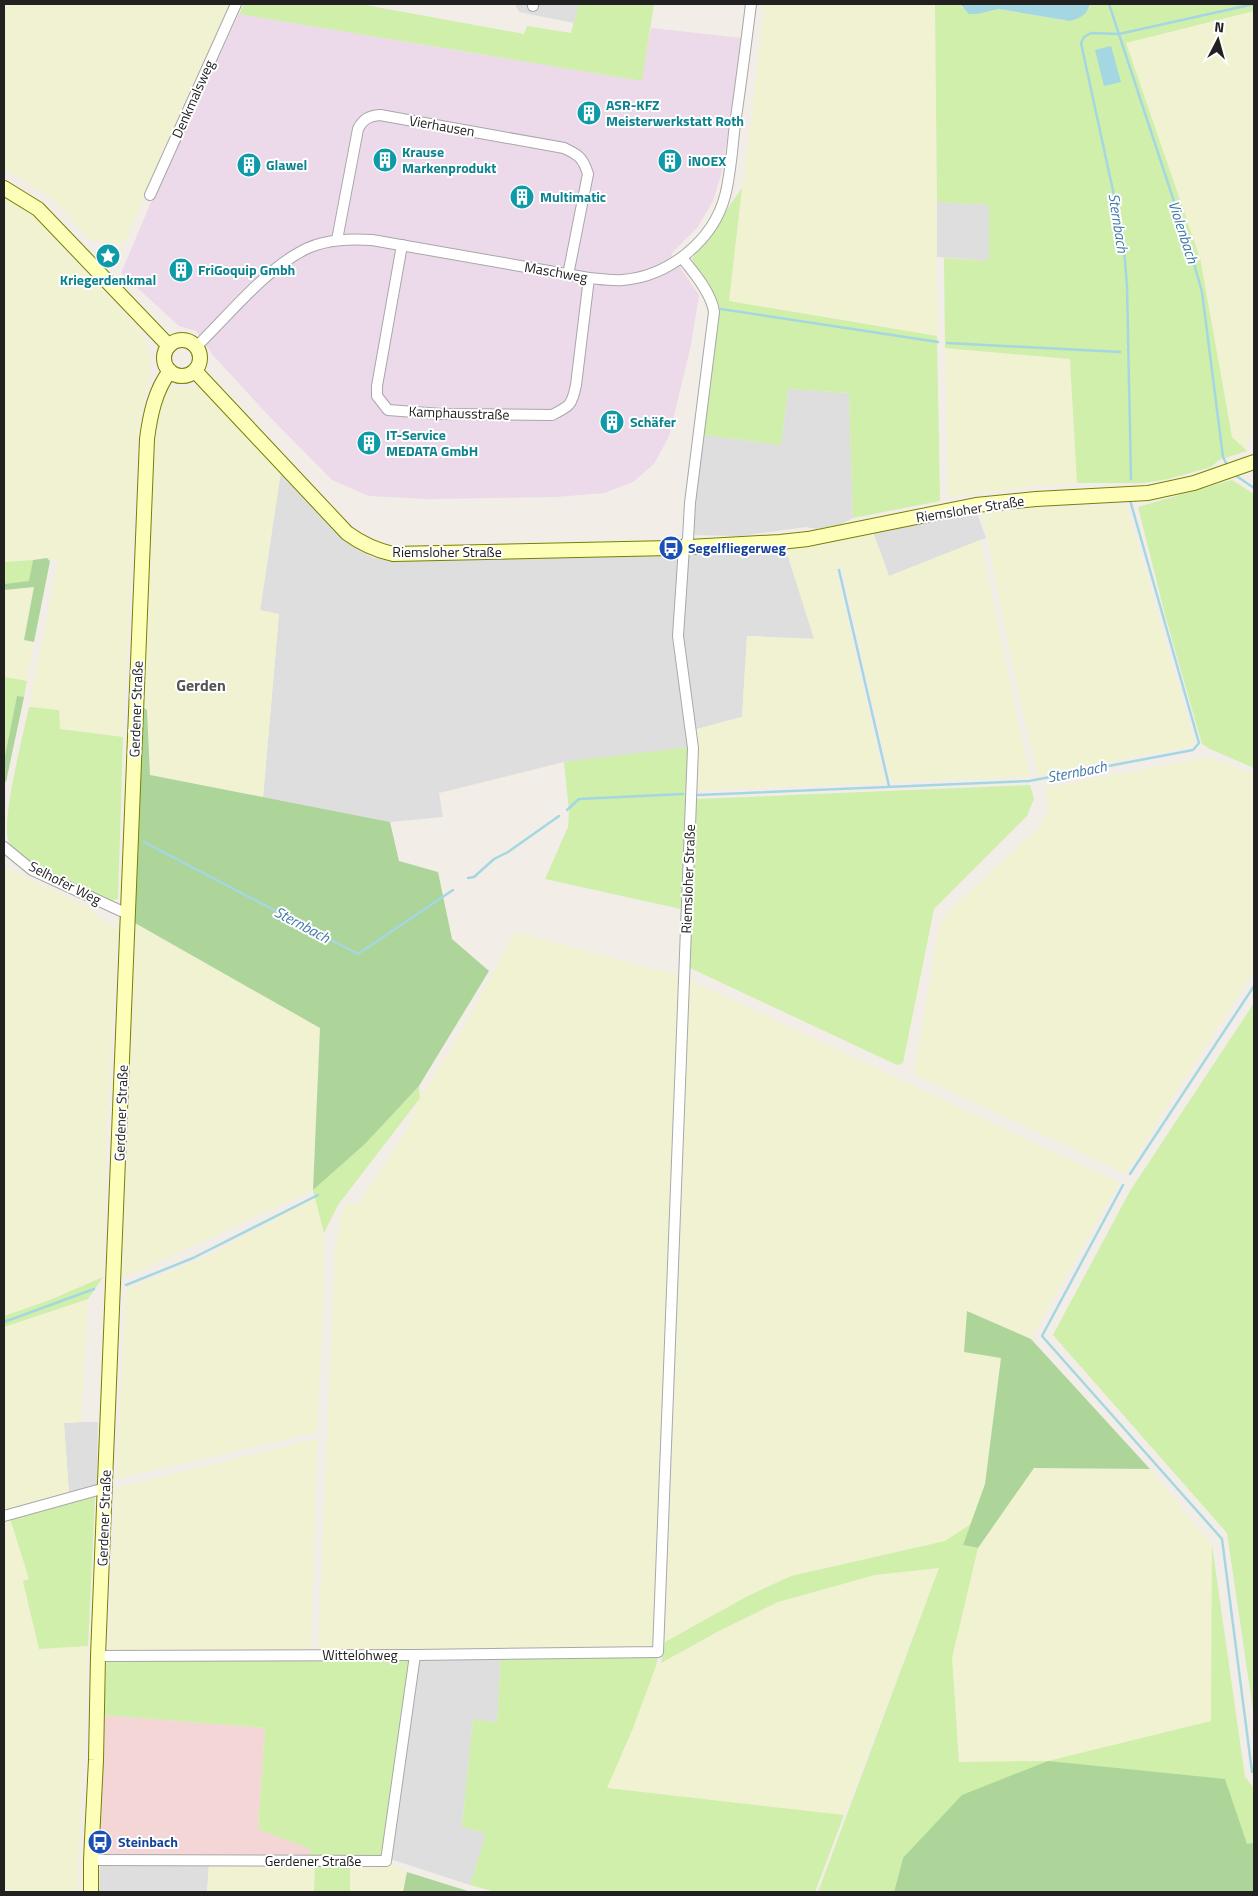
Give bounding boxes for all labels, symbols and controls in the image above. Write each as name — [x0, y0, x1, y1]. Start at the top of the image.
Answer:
north arrow — [1193, 15, 1243, 65]
text: N — [1213, 16, 1225, 38]
street label: Denkmalsweg — [166, 56, 219, 141]
place label: ASR-KFZ Meisterwerkstatt Roth — [606, 94, 744, 131]
building icon: ASR-KFZ Meisterwerkstatt Roth — [576, 100, 602, 126]
street label: Vierhausen — [408, 109, 477, 142]
place label: Krause Markenprodukt — [402, 141, 496, 178]
building icon: Krause Markenprodukt — [372, 147, 398, 173]
building icon: iNOEX — [657, 148, 683, 174]
place label: iNOEX — [688, 150, 726, 171]
building icon: Glawel — [236, 152, 262, 178]
place label: Glawel — [266, 154, 307, 175]
building icon: Multimatic — [509, 184, 535, 210]
place label: Multimatic — [540, 186, 606, 207]
water label: Sternbach — [1102, 192, 1135, 255]
water label: Violenbach — [1163, 197, 1205, 267]
place icon: Kriegerdenkmal — [95, 243, 121, 269]
street label: Maschweg — [523, 256, 589, 287]
building icon: FriGoquip Gmbh — [168, 257, 194, 283]
place label: FriGoquip Gmbh — [198, 259, 295, 280]
place label: Kriegerdenkmal — [60, 269, 156, 290]
street label: Kamphausstraße — [408, 400, 510, 425]
building icon: Schäfer — [599, 409, 625, 435]
place label: Schäfer — [630, 411, 676, 432]
place label: IT-Service MEDATA GmbH — [386, 424, 478, 461]
building icon: IT-Service MEDATA GmbH — [356, 430, 382, 456]
street label: Riemsloher Straße — [914, 490, 1026, 527]
bus stop icon: Segelfliegerweg — [658, 535, 684, 561]
place label: Segelfliegerweg — [688, 537, 786, 558]
street label: Riemsloher Straße — [392, 541, 502, 562]
street label: Gerdener Straße — [123, 660, 148, 758]
district label: Gerden — [176, 673, 226, 697]
water label: Sternbach — [1045, 754, 1109, 789]
street label: Riemsloher Straße — [675, 824, 700, 934]
street label: Selhofer Weg — [25, 855, 105, 910]
water label: Sternbach — [270, 900, 335, 949]
street label: Gerdener Straße — [108, 1064, 133, 1162]
street label: Gerdener Straße — [91, 1469, 116, 1567]
street label: Wittelohweg — [322, 1644, 398, 1665]
bus stop icon: Steinbach — [87, 1829, 113, 1855]
place label: Steinbach — [118, 1831, 178, 1852]
street label: Gerdener Straße — [265, 1850, 361, 1871]

